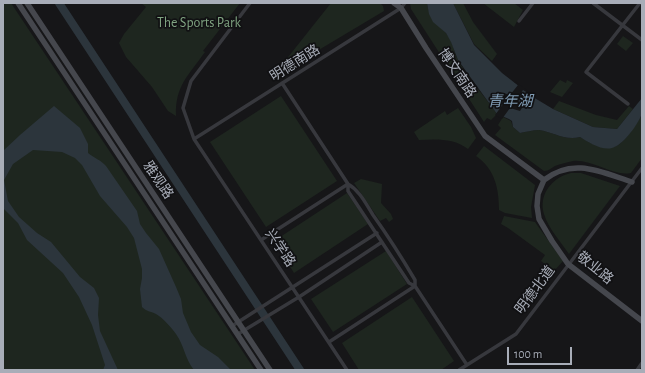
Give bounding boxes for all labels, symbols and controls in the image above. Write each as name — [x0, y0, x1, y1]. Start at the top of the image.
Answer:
park label: The Sports Park — [157, 15, 241, 31]
street label: 明德南路 — [267, 41, 323, 85]
street label: 博文南路 — [434, 45, 480, 101]
water label: 青年湖 — [488, 92, 532, 110]
street label: 雅观路 — [139, 158, 177, 202]
street label: 兴学路 — [261, 226, 299, 270]
street label: 敬业路 — [573, 248, 617, 288]
street label: 明德北道 — [511, 263, 559, 317]
scale bar — [509, 339, 574, 365]
text: 100 m — [514, 348, 542, 360]

